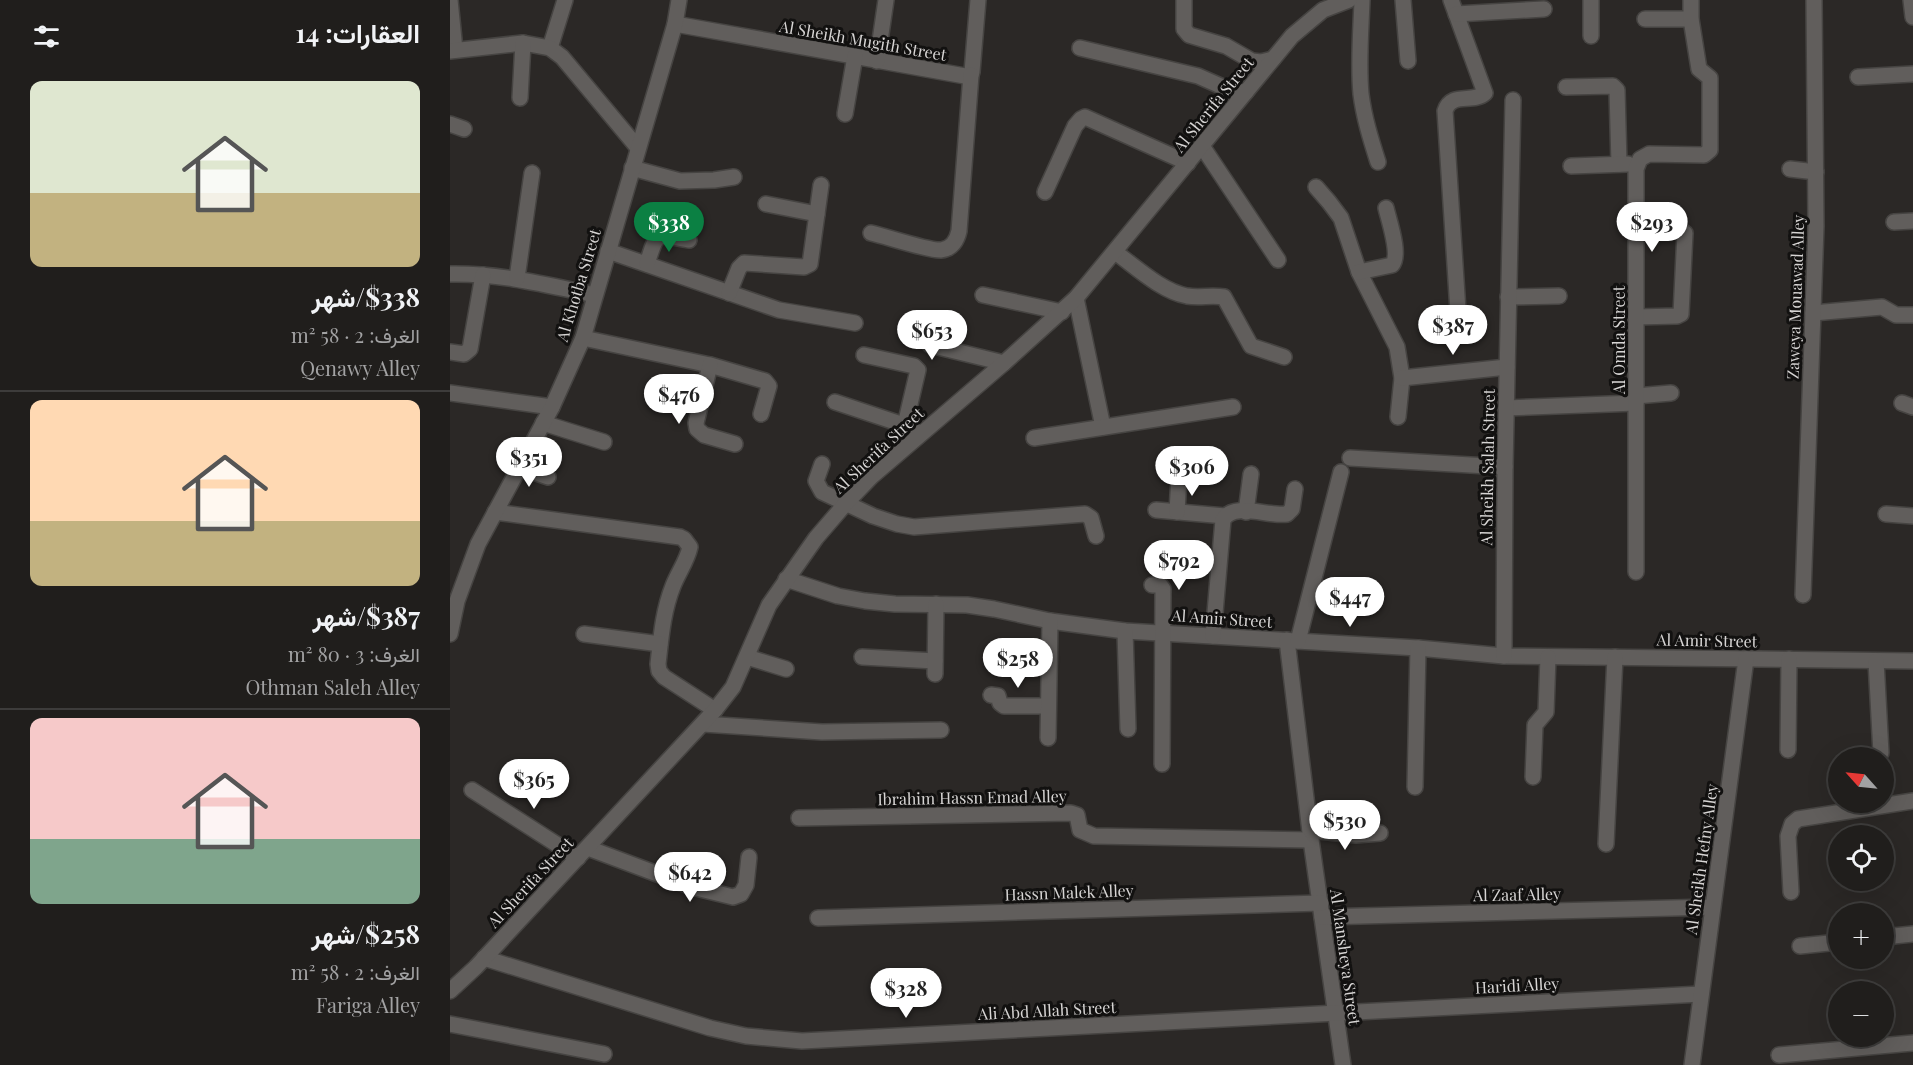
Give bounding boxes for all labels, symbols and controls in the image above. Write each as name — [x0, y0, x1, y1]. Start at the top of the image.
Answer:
text: العقارات: 14 — [296, 15, 420, 50]
street label: Al Sheikh Mugith Street — [777, 15, 949, 65]
icon: filters — [30, 20, 63, 53]
street label: Al Sherifa Street — [1168, 52, 1258, 157]
icon: home — [171, 120, 279, 228]
pin: $338 — [633, 202, 705, 253]
pin: $293 — [1616, 202, 1688, 253]
text: $338 — [648, 208, 690, 235]
text: $293 — [1631, 208, 1673, 235]
street label: Zaweya Mouawad Alley — [1782, 214, 1808, 380]
street label: Al Khotba Street — [551, 226, 605, 345]
text: $338/شهر — [312, 279, 420, 314]
street label: Al Omda Street — [1608, 285, 1629, 395]
pin: $387 — [1417, 305, 1489, 356]
pin: $653 — [896, 310, 968, 361]
text: $387 — [1432, 311, 1474, 338]
text: $653 — [911, 316, 953, 343]
text: الغرف: 2 · 58 m² — [291, 321, 420, 348]
text: Qenawy Alley — [300, 354, 420, 381]
pin: $476 — [643, 374, 715, 425]
text: $476 — [658, 380, 700, 407]
street label: Al Sheikh Salah Street — [1475, 388, 1499, 547]
street label: Al Sherifa Street — [827, 402, 928, 498]
pin: $351 — [493, 437, 565, 488]
icon: home — [171, 439, 279, 547]
text: $351 — [510, 443, 548, 470]
pin: $306 — [1156, 446, 1228, 497]
text: $306 — [1169, 452, 1215, 479]
pin: $792 — [1143, 540, 1215, 591]
text: $792 — [1158, 546, 1200, 573]
pin: $447 — [1314, 577, 1386, 628]
text: $447 — [1329, 583, 1371, 610]
text: $387/شهر — [312, 598, 420, 633]
street label: Al Amir Street — [1170, 604, 1273, 632]
street label: Al Amir Street — [1655, 629, 1758, 651]
pin: $258 — [982, 638, 1054, 689]
text: الغرف: 3 · 80 m² — [288, 640, 420, 667]
text: $258 — [997, 644, 1039, 671]
text: Othman Saleh Alley — [245, 673, 420, 700]
north arrow — [1828, 747, 1894, 813]
map controls — [1828, 747, 1894, 1047]
icon: home — [171, 757, 279, 865]
pin: $365 — [498, 759, 570, 810]
text: $365 — [513, 765, 555, 792]
street label: Al Sheikh Hefny Alley — [1680, 782, 1722, 937]
street label: Ibrahim Hassn Emad Alley — [877, 785, 1067, 809]
pin: $530 — [1309, 800, 1381, 851]
text: $530 — [1323, 806, 1367, 833]
button: locate — [1828, 825, 1894, 891]
street label: Al Sherifa Street — [482, 832, 578, 933]
pin: $642 — [654, 852, 726, 903]
text: $642 — [668, 858, 712, 885]
street label: Hassn Malek Alley — [1004, 879, 1134, 905]
street label: Al Zaaf Alley — [1472, 883, 1561, 905]
street label: Al Mansheya Street — [1326, 887, 1366, 1027]
button: + — [1828, 903, 1894, 969]
text: $258/شهر — [311, 916, 420, 951]
text: الغرف: 2 · 58 m² — [291, 958, 420, 985]
pin: $328 — [870, 968, 942, 1019]
street label: Haridi Alley — [1474, 972, 1560, 998]
text: $328 — [885, 974, 927, 1001]
button: − — [1828, 981, 1894, 1047]
text: Fariga Alley — [316, 991, 420, 1018]
street label: Ali Abd Allah Street — [976, 996, 1117, 1024]

